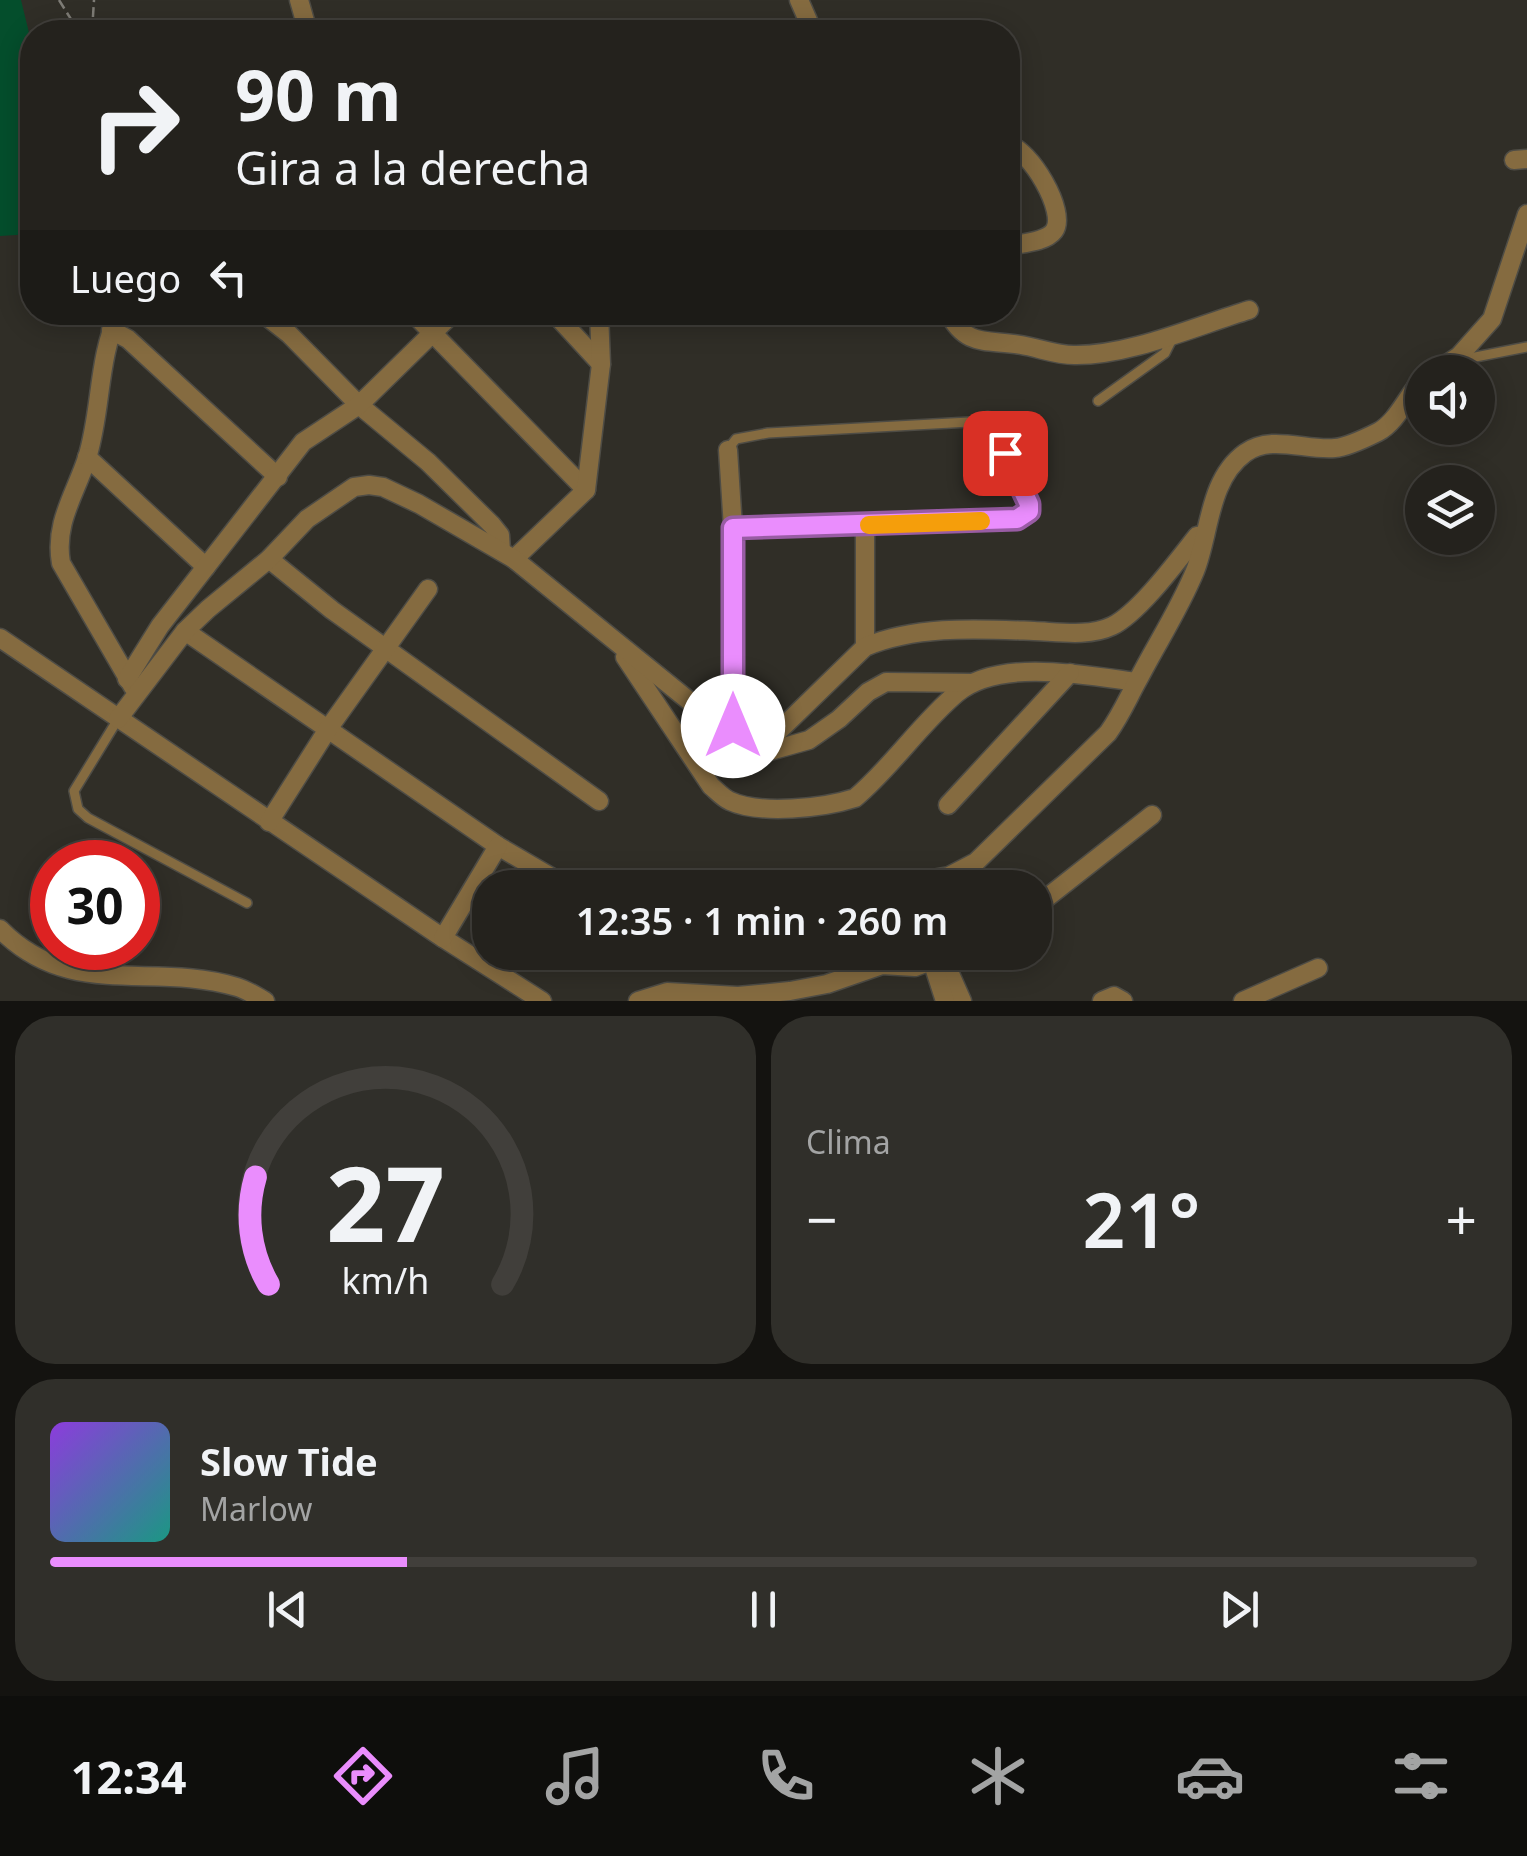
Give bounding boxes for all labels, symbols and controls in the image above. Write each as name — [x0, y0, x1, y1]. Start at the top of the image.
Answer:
text: 90 m — [235, 46, 402, 142]
icon: right — [70, 60, 200, 190]
text: Gira a la derecha — [235, 137, 590, 198]
icon: left — [201, 250, 256, 305]
text: Luego — [70, 252, 181, 304]
map controls — [1405, 355, 1495, 555]
button: sound — [1405, 355, 1495, 445]
pin — [963, 411, 1048, 496]
icon: arrive — [978, 426, 1033, 481]
button: layers — [1405, 465, 1495, 555]
position arrow — [681, 674, 785, 778]
speed limit sign: 30 — [30, 840, 160, 970]
text: 12:35 · 1 min · 260 m — [576, 894, 948, 946]
text: Clima — [806, 1120, 891, 1163]
text: 27 — [326, 1131, 445, 1272]
text: 21° — [1083, 1168, 1200, 1270]
text: − — [806, 1181, 837, 1256]
text: + — [1446, 1181, 1477, 1256]
text: km/h — [342, 1256, 429, 1304]
text: Slow Tide — [200, 1435, 378, 1487]
text: Marlow — [200, 1487, 312, 1530]
icon: previous — [260, 1582, 315, 1637]
icon: pause — [736, 1582, 791, 1637]
icon: next — [1212, 1582, 1267, 1637]
icon: directions — [328, 1741, 398, 1811]
icon: music — [540, 1741, 610, 1811]
icon: phone — [751, 1741, 821, 1811]
icon: climate — [963, 1741, 1033, 1811]
icon: car — [1175, 1741, 1245, 1811]
icon: filters — [1386, 1741, 1456, 1811]
text: 12:34 — [71, 1746, 186, 1807]

